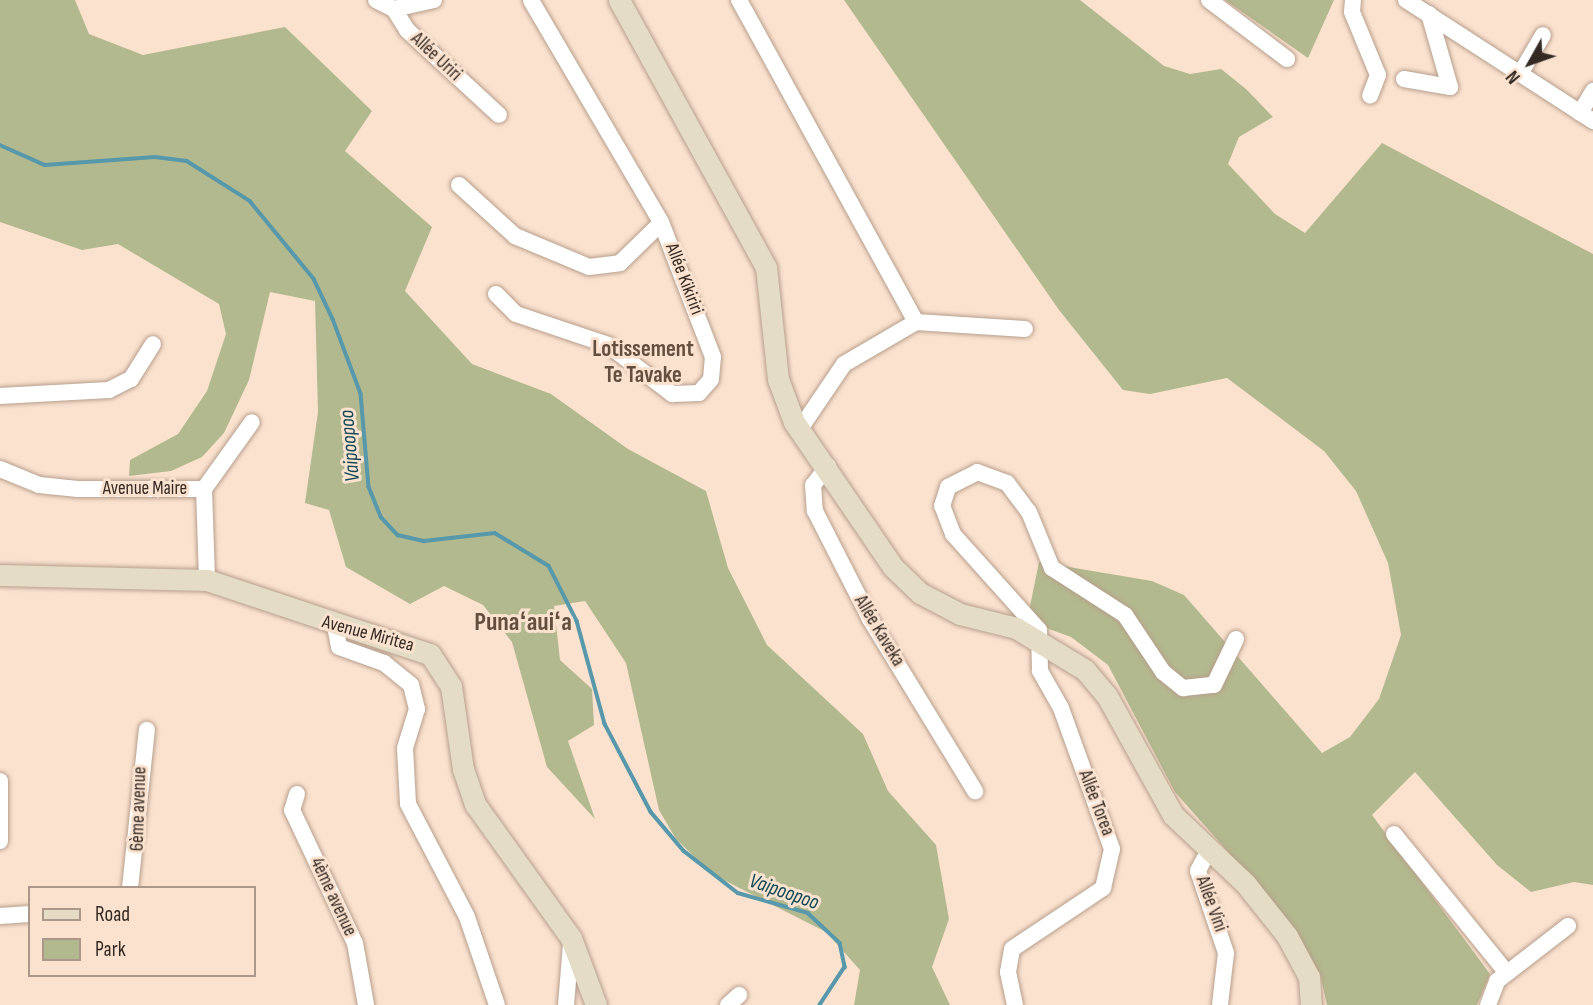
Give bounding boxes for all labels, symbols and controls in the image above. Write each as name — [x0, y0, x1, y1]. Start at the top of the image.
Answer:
street label: Allée Uriri — [406, 28, 466, 86]
north arrow — [1495, 28, 1565, 98]
text: N — [1501, 66, 1526, 88]
street label: Allée Kikiriri — [660, 240, 708, 318]
district label: Lotissement Te Tavake — [592, 335, 694, 389]
water label: Vaipoopoo — [334, 409, 366, 483]
street label: Avenue Maire — [103, 478, 187, 500]
street label: Allée Kaveka — [849, 591, 909, 671]
district label: Punaʻauiʻa — [474, 607, 572, 639]
street label: Avenue Miritea — [320, 611, 416, 657]
street label: 6ème avenue — [126, 766, 152, 852]
street label: Allée Torea — [1073, 767, 1119, 839]
street label: 4ème avenue — [305, 854, 361, 940]
water label: Vaipoopoo — [746, 868, 822, 916]
street label: Allée Vini — [1190, 873, 1232, 935]
legend — [28, 886, 256, 977]
text: Road — [95, 902, 130, 927]
text: Park — [95, 937, 126, 962]

